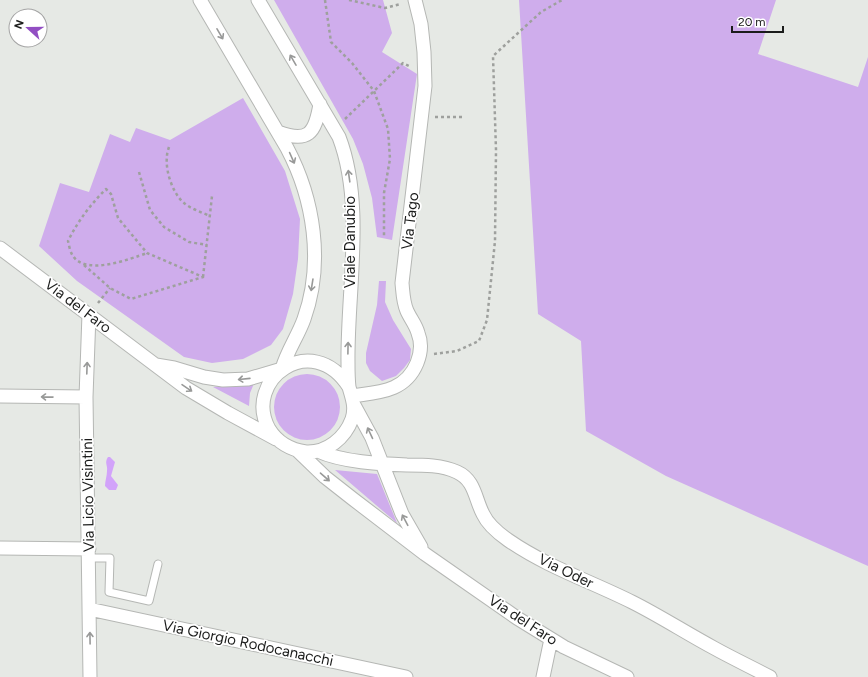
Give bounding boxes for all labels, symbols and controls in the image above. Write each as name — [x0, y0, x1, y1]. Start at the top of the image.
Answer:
north arrow — [8, 8, 48, 48]
scale bar — [732, 8, 783, 34]
text: 20 m — [738, 15, 766, 29]
text: N — [12, 18, 27, 31]
one-way arrow — [216, 28, 224, 40]
one-way arrow — [289, 54, 297, 66]
one-way arrow — [289, 152, 297, 164]
one-way arrow — [345, 170, 353, 183]
street label: Via Tago — [398, 191, 422, 251]
street label: Viale Danubio — [341, 196, 359, 288]
street label: Via del Faro — [41, 275, 115, 337]
one-way arrow — [308, 278, 316, 291]
one-way arrow — [344, 342, 352, 355]
one-way arrow — [83, 362, 91, 375]
one-way arrow — [238, 375, 251, 382]
one-way arrow — [182, 384, 193, 392]
one-way arrow — [41, 393, 54, 401]
one-way arrow — [366, 428, 373, 440]
street label: Via Licio Visintini — [78, 438, 98, 552]
one-way arrow — [320, 473, 331, 482]
one-way arrow — [401, 515, 409, 527]
street label: Via Oder — [536, 550, 596, 592]
street label: Via del Faro — [485, 591, 561, 649]
street label: Via Giorgio Rodocanacchi — [161, 616, 335, 670]
one-way arrow — [86, 632, 94, 645]

